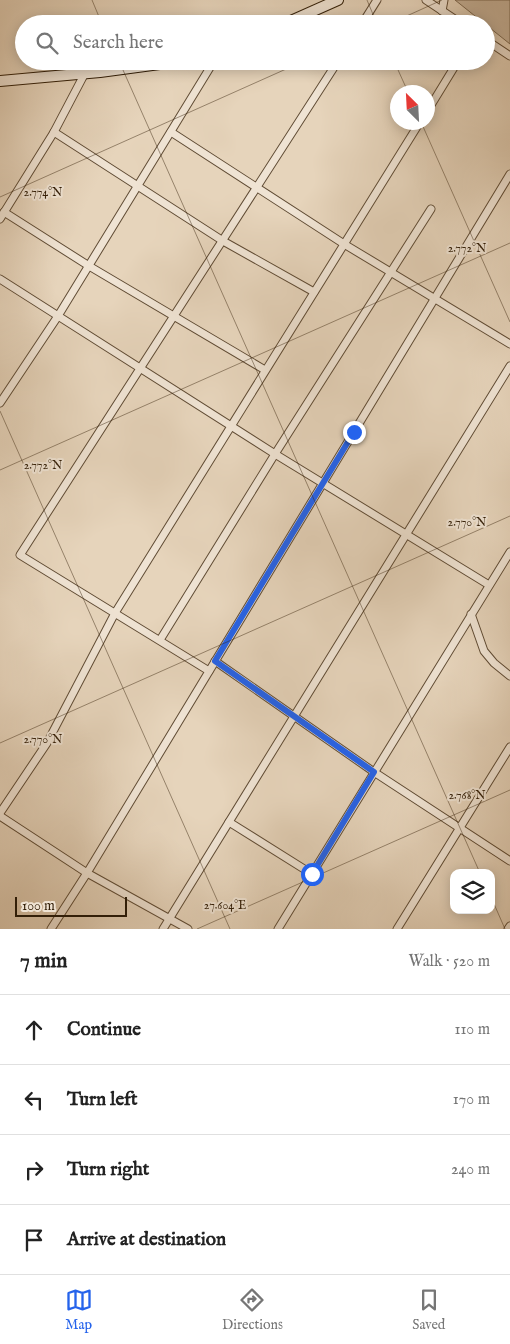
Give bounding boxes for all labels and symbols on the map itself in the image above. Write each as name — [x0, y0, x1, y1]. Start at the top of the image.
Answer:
north arrow — [390, 85, 435, 130]
text: 2.774°N — [24, 185, 63, 200]
text: 2.772°N — [448, 241, 487, 256]
route end — [343, 421, 366, 444]
text: 2.772°N — [24, 458, 63, 473]
text: 2.770°N — [448, 515, 487, 530]
text: 2.770°N — [24, 732, 63, 747]
text: 2.768°N — [448, 788, 486, 803]
route start — [301, 863, 324, 886]
scale bar — [15, 894, 128, 917]
text: 27.604°E — [204, 898, 246, 913]

